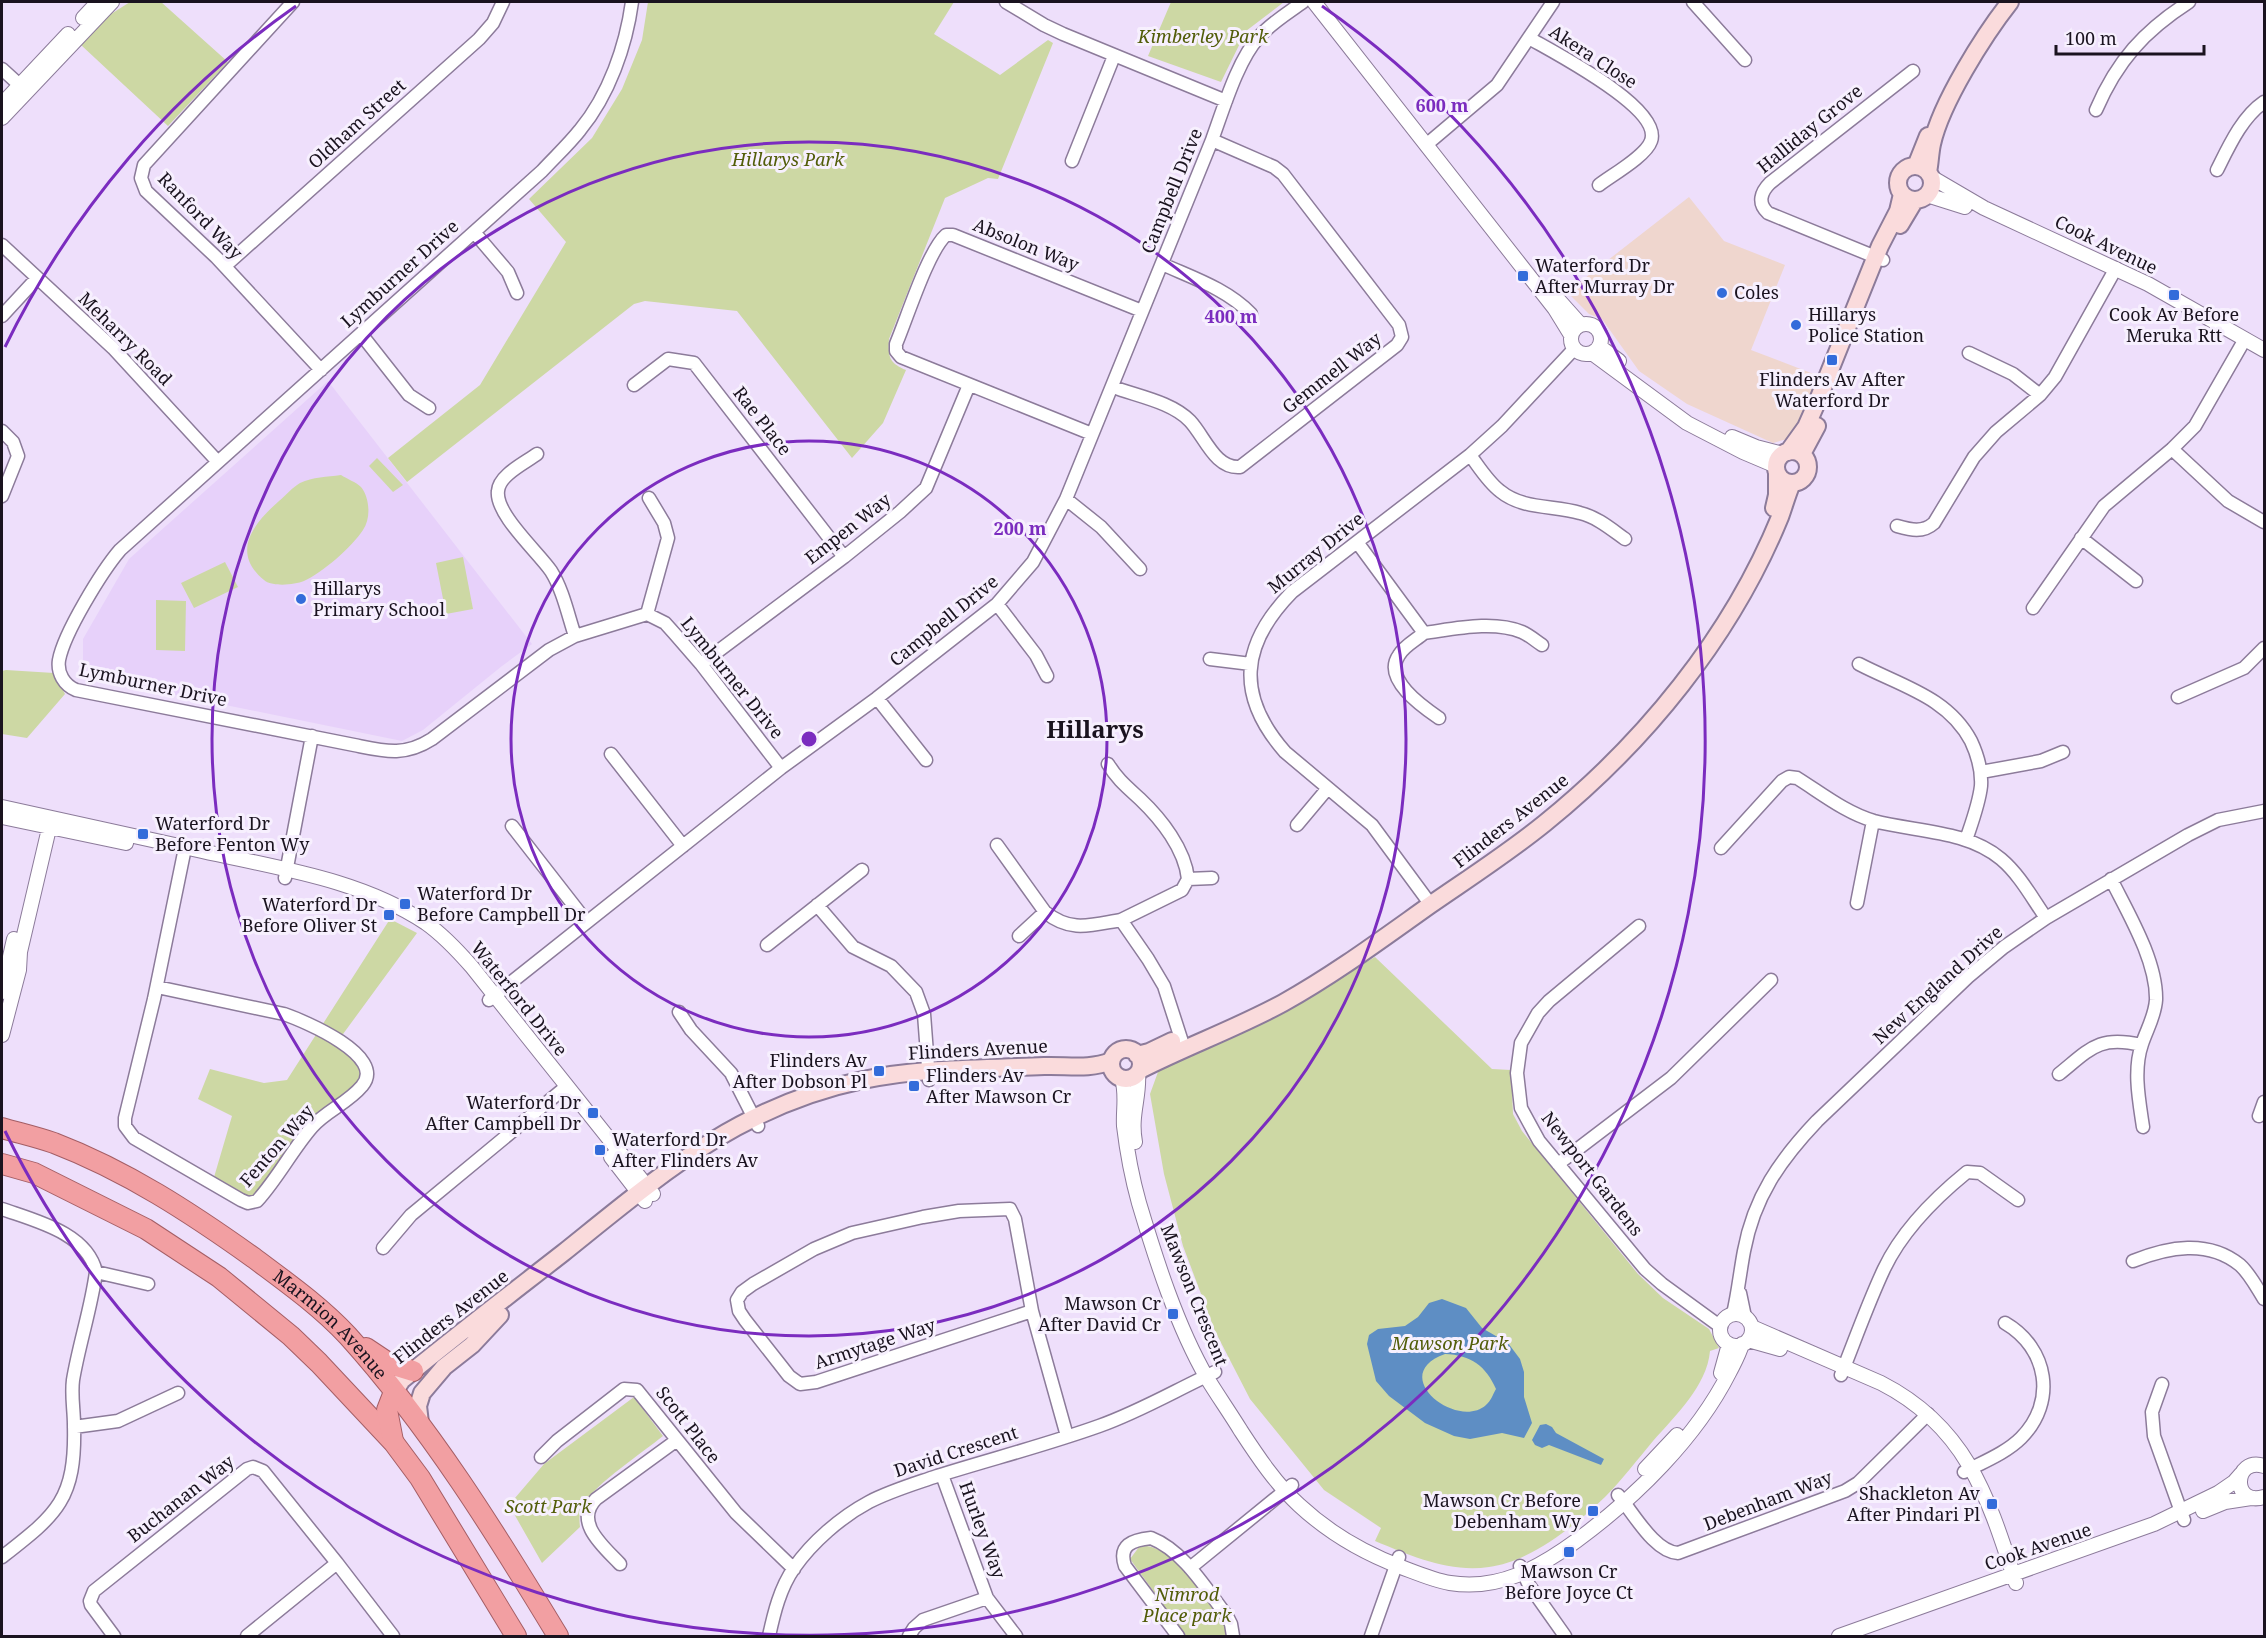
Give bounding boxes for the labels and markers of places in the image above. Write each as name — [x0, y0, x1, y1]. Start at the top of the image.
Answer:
place label: Waterford Dr After Murray Dr — [1535, 253, 1675, 298]
marker: Waterford Dr After Murray Dr — [1516, 269, 1530, 283]
place label: Coles — [1734, 280, 1779, 304]
marker: Coles — [1715, 286, 1729, 300]
marker: Cook Av Before Meruka Rtt — [2167, 288, 2181, 302]
place label: Hillarys Police Station — [1808, 302, 1925, 347]
place label: Cook Av Before Meruka Rtt — [2109, 302, 2239, 347]
marker: Hillarys Police Station — [1789, 318, 1803, 332]
marker: Flinders Av After Waterford Dr — [1825, 353, 1839, 367]
place label: Flinders Av After Waterford Dr — [1759, 367, 1906, 412]
place label: Hillarys Primary School — [313, 576, 445, 621]
marker: Hillarys Primary School — [294, 592, 308, 606]
centre of rings — [799, 729, 819, 749]
place label: Waterford Dr Before Fenton Wy — [155, 811, 310, 856]
marker: Waterford Dr Before Fenton Wy — [136, 827, 150, 841]
place label: Waterford Dr Before Campbell Dr — [417, 881, 586, 926]
place label: Waterford Dr Before Oliver St — [242, 892, 378, 937]
marker: Waterford Dr Before Campbell Dr — [398, 897, 412, 911]
marker: Waterford Dr Before Oliver St — [382, 908, 396, 922]
place label: Flinders Av After Dobson Pl — [733, 1048, 868, 1093]
place label: Flinders Av After Mawson Cr — [926, 1063, 1072, 1108]
marker: Flinders Av After Dobson Pl — [872, 1064, 886, 1078]
marker: Flinders Av After Mawson Cr — [907, 1079, 921, 1093]
place label: Waterford Dr After Campbell Dr — [425, 1090, 582, 1135]
marker: Waterford Dr After Campbell Dr — [586, 1106, 600, 1120]
place label: Waterford Dr After Flinders Av — [612, 1127, 759, 1172]
marker: Waterford Dr After Flinders Av — [593, 1143, 607, 1157]
place label: Mawson Cr After David Cr — [1038, 1291, 1162, 1336]
marker: Mawson Cr After David Cr — [1166, 1307, 1180, 1321]
place label: Shackleton Av After Pindari Pl — [1847, 1481, 1981, 1526]
place label: Mawson Cr Before Debenham Wy — [1423, 1488, 1582, 1533]
marker: Shackleton Av After Pindari Pl — [1985, 1497, 1999, 1511]
marker: Mawson Cr Before Debenham Wy — [1586, 1504, 1600, 1518]
marker: Mawson Cr Before Joyce Ct — [1562, 1545, 1576, 1559]
place label: Mawson Cr Before Joyce Ct — [1505, 1559, 1633, 1604]

